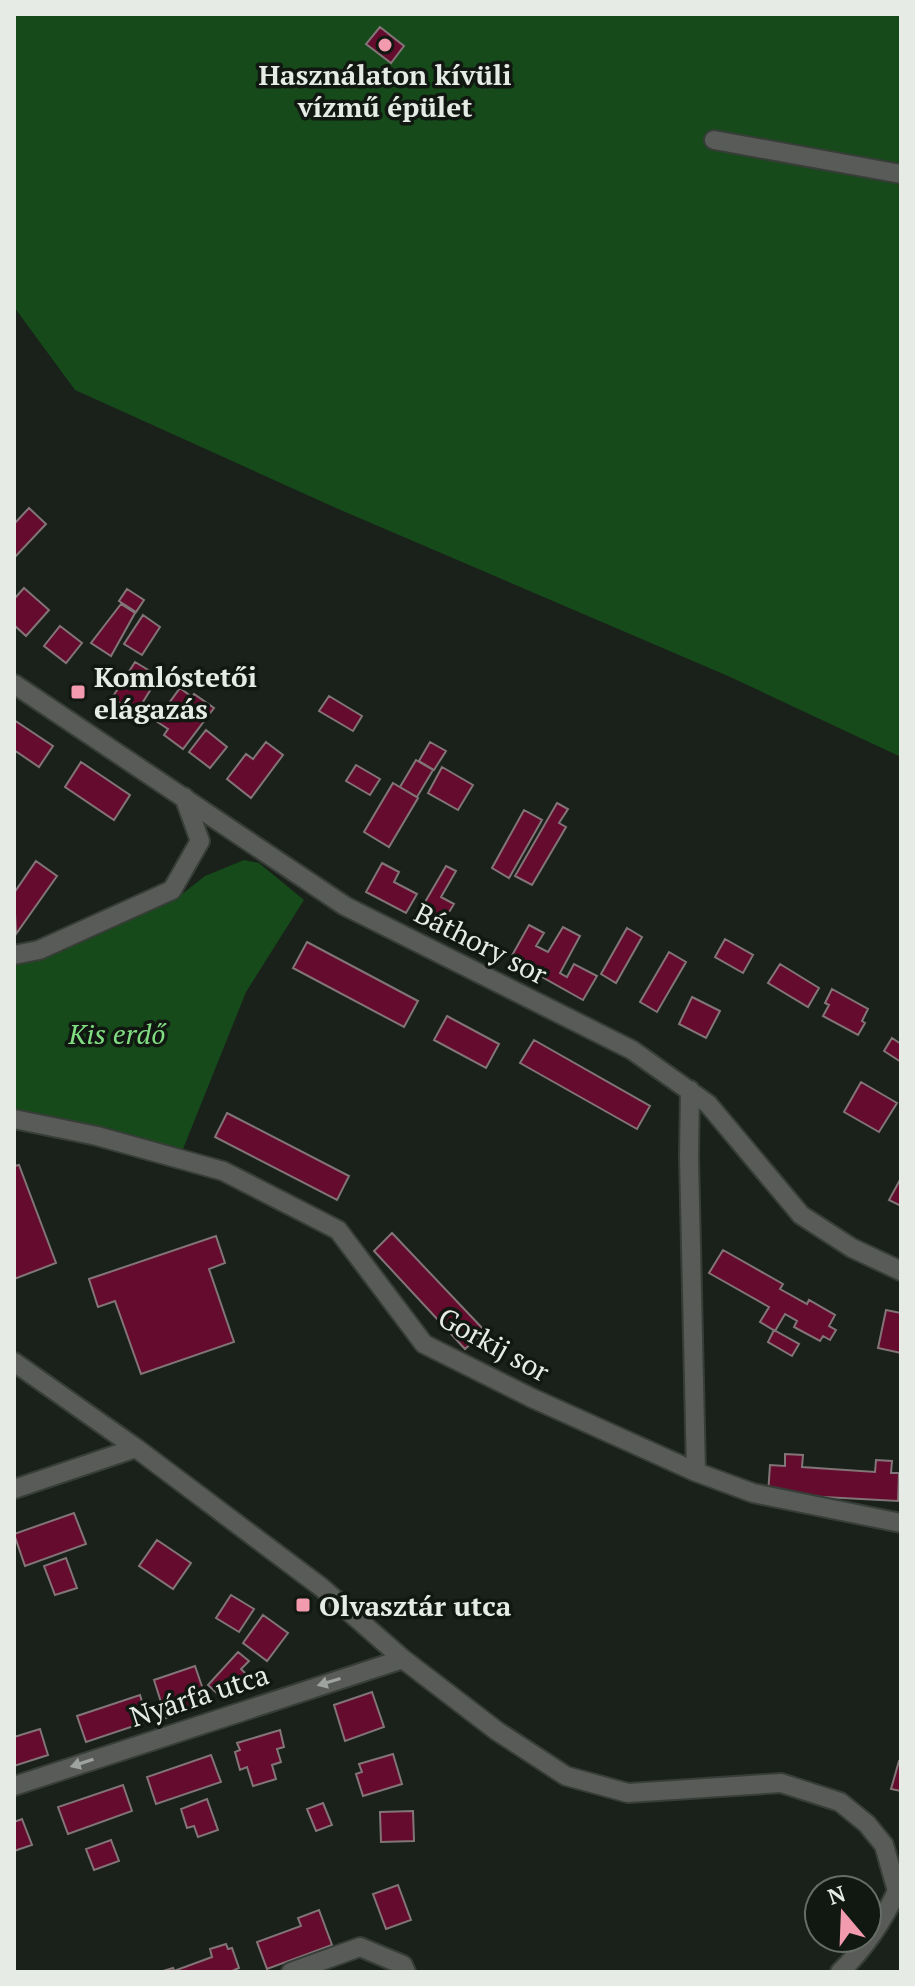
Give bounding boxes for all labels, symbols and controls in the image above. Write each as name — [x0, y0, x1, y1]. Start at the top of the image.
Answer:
marker: Használaton kívüli vízmű épület — [376, 36, 394, 54]
place label: Használaton kívüli vízmű épület — [259, 56, 511, 125]
place label: Komlóstetői elágazás — [94, 658, 257, 727]
marker: Komlóstetői elágazás — [69, 683, 87, 701]
street label: Báthory sor — [408, 894, 554, 992]
park label: Kis erdő — [68, 1015, 167, 1052]
street label: Gorkij sor — [432, 1298, 556, 1390]
place label: Olvasztár utca — [319, 1587, 512, 1624]
marker: Olvasztár utca — [294, 1596, 312, 1614]
street label: Nyárfa utca — [125, 1655, 273, 1735]
one-way arrow — [316, 1676, 340, 1689]
one-way arrow — [69, 1758, 93, 1770]
north arrow — [803, 1874, 883, 1954]
text: N — [824, 1878, 849, 1911]

